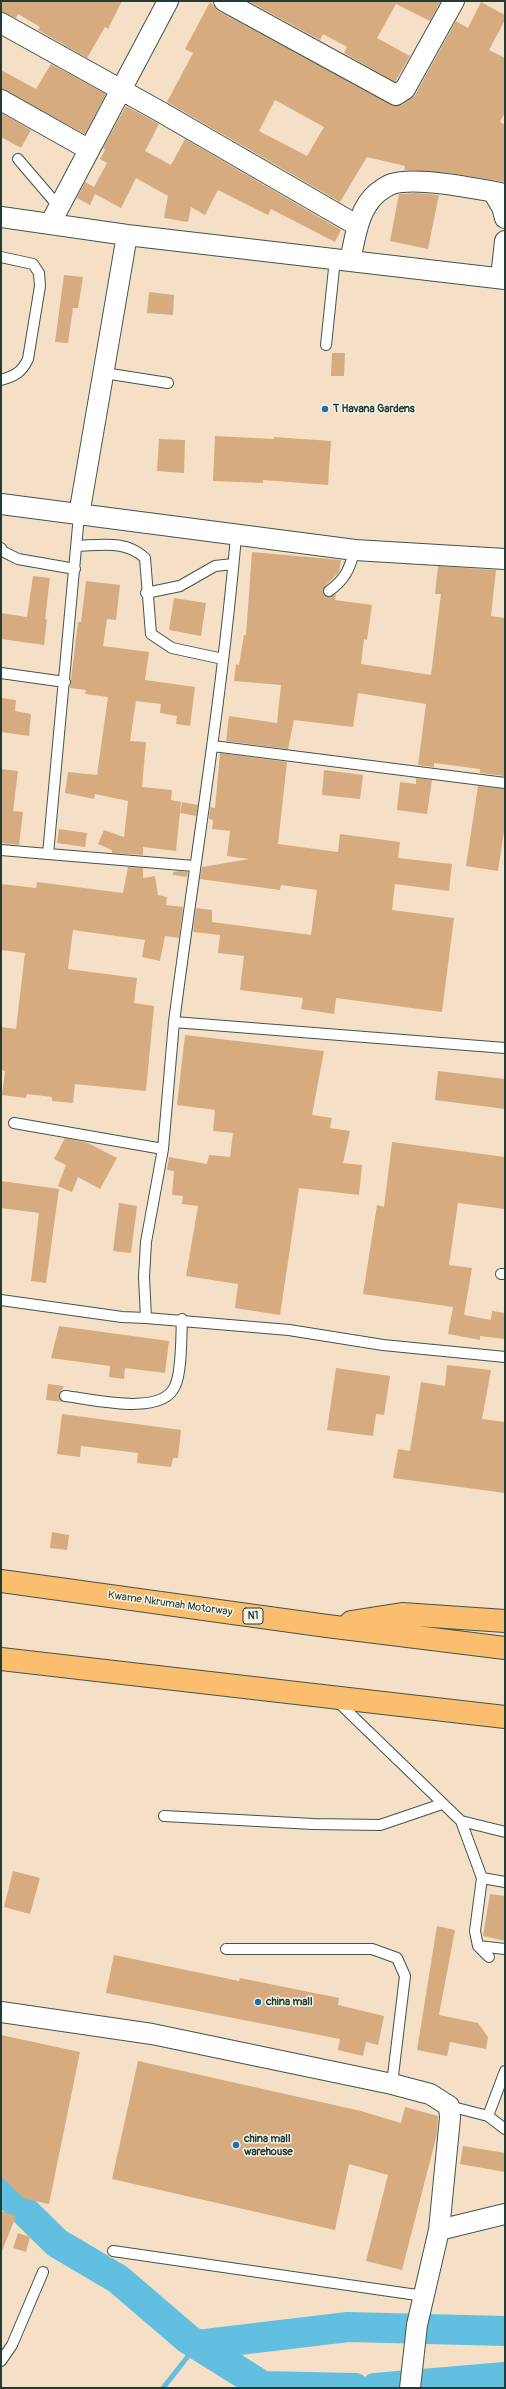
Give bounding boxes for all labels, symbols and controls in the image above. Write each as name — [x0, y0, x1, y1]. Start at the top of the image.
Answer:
place label: T Havana Gardens — [333, 402, 415, 416]
marker: T Havana Gardens — [320, 404, 330, 414]
street label: Kwame Nkrumah Motorway — [107, 1589, 233, 1619]
road number: N1 — [243, 1608, 263, 1624]
place label: china mall — [266, 1995, 313, 2009]
marker: china mall — [253, 1997, 263, 2007]
place label: china mall warehouse — [244, 2132, 293, 2158]
marker: china mall warehouse — [231, 2140, 241, 2150]

